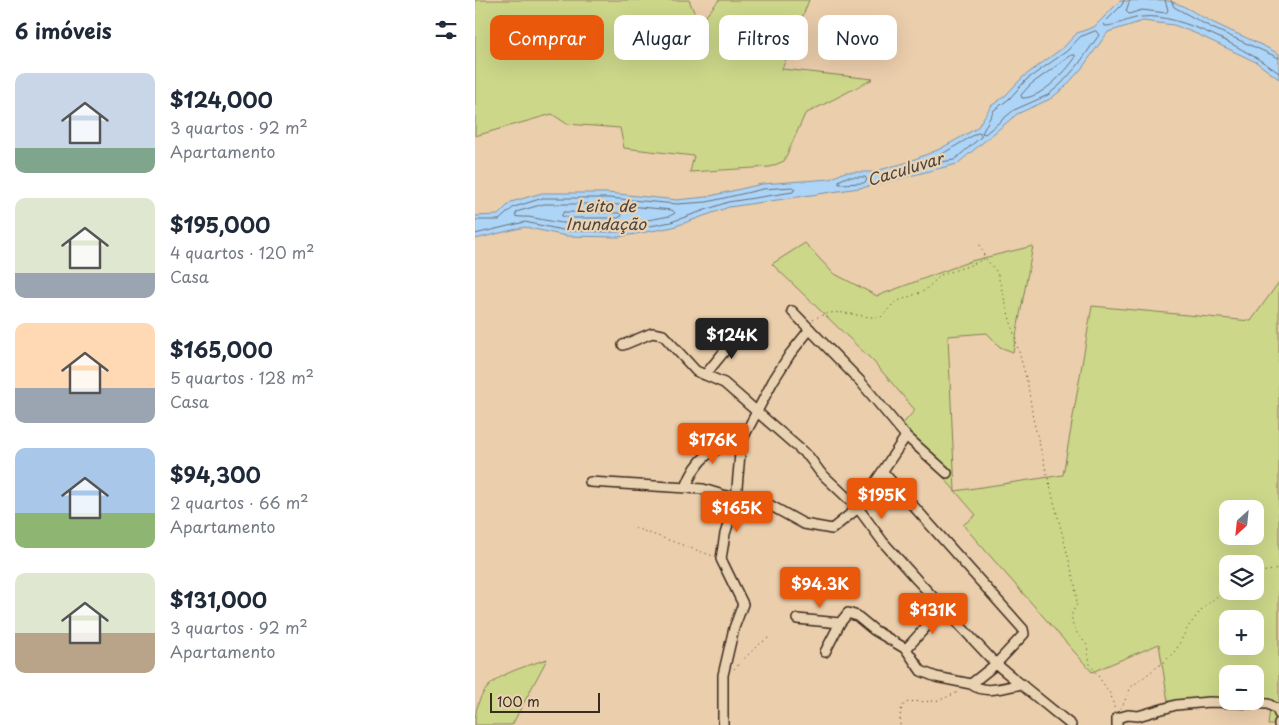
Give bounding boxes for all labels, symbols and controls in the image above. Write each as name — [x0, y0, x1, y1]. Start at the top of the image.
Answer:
text: 6 imóveis — [15, 14, 112, 46]
chip: Comprar — [490, 15, 604, 60]
chip: Alugar — [614, 15, 709, 60]
chip: Filtros — [719, 15, 808, 60]
chip: Novo — [818, 15, 897, 60]
icon: filters — [432, 16, 460, 44]
text: $124,000 — [170, 83, 273, 115]
icon: home — [55, 93, 115, 153]
text: 3 quartos · 92 m² — [170, 115, 308, 139]
text: Apartamento — [170, 139, 275, 163]
water label: Caculuvar — [864, 144, 948, 191]
water label: Leito de Inundação — [566, 193, 647, 235]
text: $195,000 — [170, 208, 270, 240]
icon: home — [55, 218, 115, 278]
text: 4 quartos · 120 m² — [170, 240, 314, 264]
text: Casa — [170, 264, 209, 288]
pin: $124K — [697, 318, 767, 360]
text: $124K — [706, 322, 758, 346]
text: $165,000 — [170, 333, 273, 365]
icon: home — [55, 343, 115, 403]
text: 5 quartos · 128 m² — [170, 365, 314, 389]
text: Casa — [170, 389, 209, 413]
pin: $176K — [678, 422, 748, 465]
text: $176K — [689, 427, 737, 451]
text: $94,300 — [170, 458, 261, 490]
icon: home — [55, 468, 115, 528]
pin: $195K — [847, 478, 917, 520]
text: $195K — [858, 482, 906, 506]
text: 2 quartos · 66 m² — [170, 490, 309, 514]
pin: $165K — [702, 490, 772, 533]
text: $165K — [712, 495, 762, 519]
north arrow — [1219, 500, 1264, 545]
map controls — [1219, 500, 1264, 710]
text: Apartamento — [170, 514, 275, 538]
button: layers — [1219, 555, 1264, 600]
pin: $94.3K — [779, 566, 861, 609]
text: $94.3K — [791, 571, 849, 595]
text: $131,000 — [170, 583, 267, 615]
pin: $131K — [898, 592, 968, 635]
icon: home — [55, 593, 115, 653]
text: $131K — [910, 597, 956, 621]
button: + — [1219, 610, 1264, 655]
text: 3 quartos · 92 m² — [170, 615, 308, 639]
text: Apartamento — [170, 639, 275, 663]
button: − — [1219, 665, 1264, 710]
scale bar — [490, 690, 600, 713]
text: 100 m — [497, 691, 540, 712]

